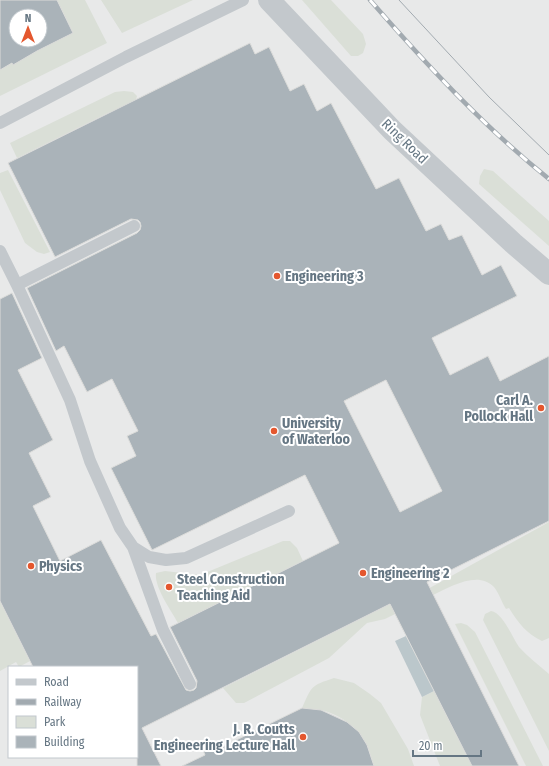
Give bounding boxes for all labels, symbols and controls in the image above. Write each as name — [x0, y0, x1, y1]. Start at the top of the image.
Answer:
north arrow — [8, 8, 48, 48]
text: N — [25, 12, 31, 25]
street label: Ring Road — [378, 115, 431, 167]
place label: Engineering 3 — [285, 268, 364, 285]
marker: Engineering 3 — [272, 271, 282, 281]
place label: Carl A. Pollock Hall — [464, 392, 533, 425]
marker: Carl A. Pollock Hall — [536, 403, 546, 413]
place label: University of Waterloo — [282, 415, 350, 448]
marker: University of Waterloo — [269, 426, 279, 436]
place label: Physics — [39, 558, 82, 575]
marker: Physics — [26, 561, 36, 571]
place label: Engineering 2 — [371, 565, 450, 582]
marker: Engineering 2 — [358, 568, 368, 578]
place label: Steel Construction Teaching Aid — [177, 571, 285, 604]
marker: Steel Construction Teaching Aid — [164, 582, 174, 592]
legend — [8, 666, 138, 758]
text: Road — [44, 675, 69, 689]
text: Railway — [44, 695, 82, 709]
text: Park — [44, 715, 66, 729]
place label: J. R. Coutts Engineering Lecture Hall — [154, 721, 295, 754]
marker: J. R. Coutts Engineering Lecture Hall — [298, 732, 308, 742]
scale bar — [413, 732, 481, 758]
text: Building — [44, 735, 85, 749]
text: 20 m — [419, 739, 443, 753]

